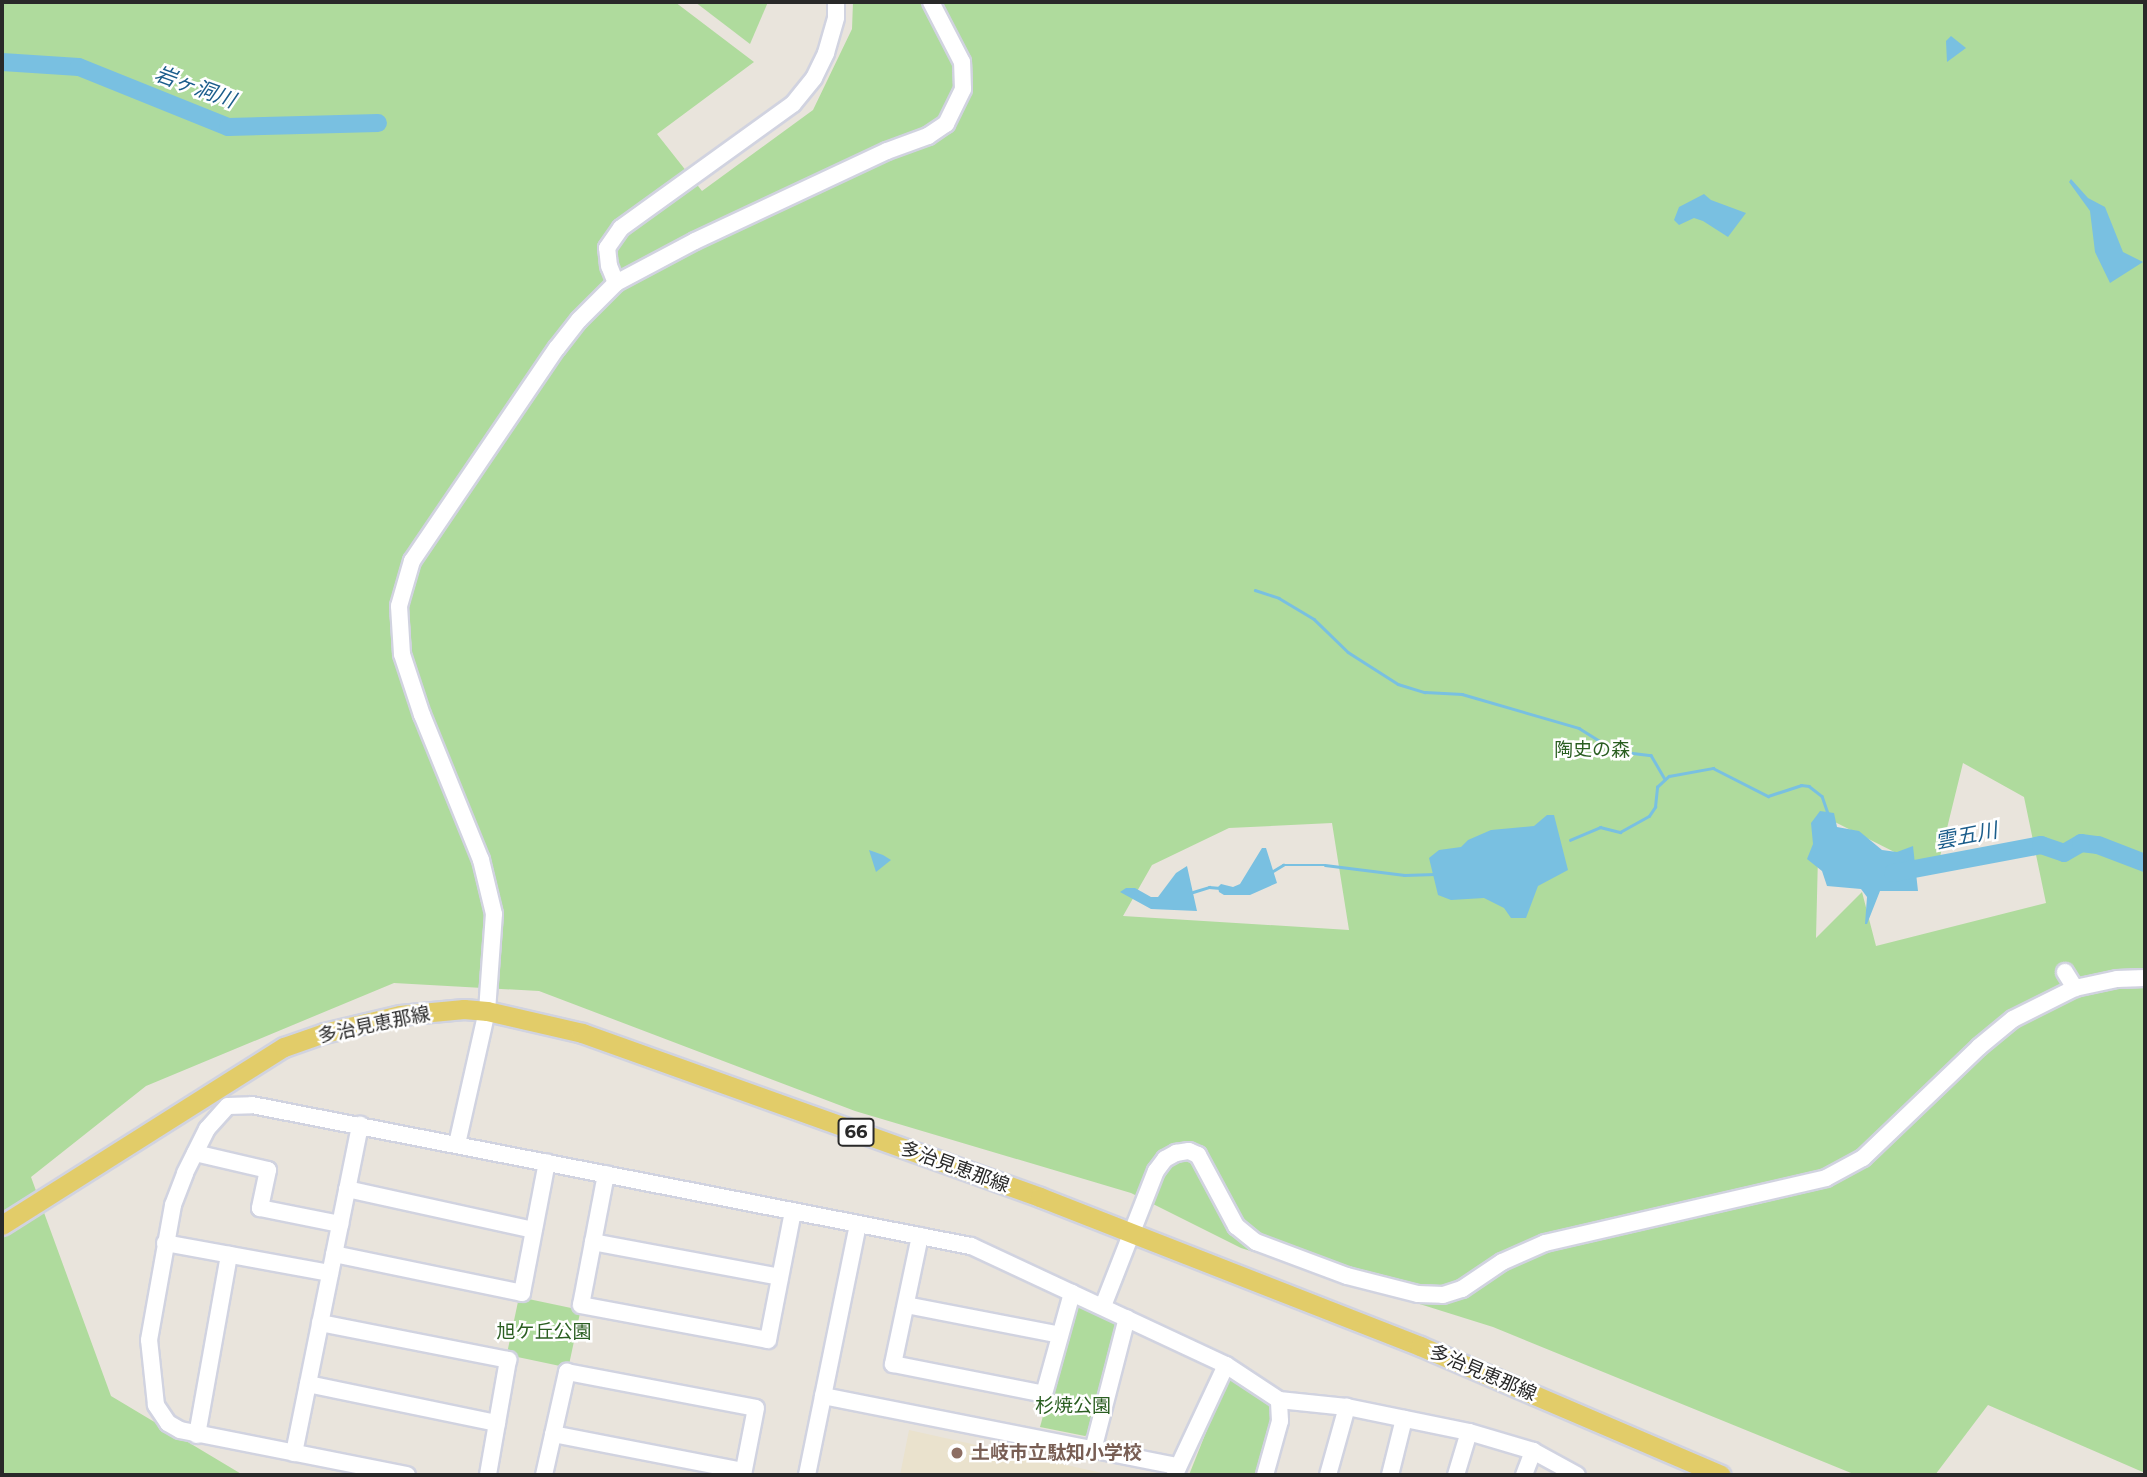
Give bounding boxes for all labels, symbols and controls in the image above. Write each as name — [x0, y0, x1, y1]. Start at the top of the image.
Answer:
water label: 岩ヶ洞川 — [151, 61, 239, 113]
park label: 陶史の森 — [1554, 739, 1630, 761]
water label: 雲五川 — [1933, 818, 1999, 854]
street label: 多治見恵那線 — [316, 1002, 432, 1048]
road number: 66 — [837, 1118, 875, 1147]
street label: 多治見恵那線 — [898, 1137, 1012, 1197]
park label: 旭ケ丘公園 — [497, 1321, 591, 1343]
street label: 多治見恵那線 — [1426, 1340, 1540, 1406]
park label: 杉焼公園 — [1035, 1395, 1111, 1417]
place label: 土岐市立駄知小学校 — [971, 1442, 1142, 1464]
marker: 土岐市立駄知小学校 — [949, 1445, 965, 1461]

